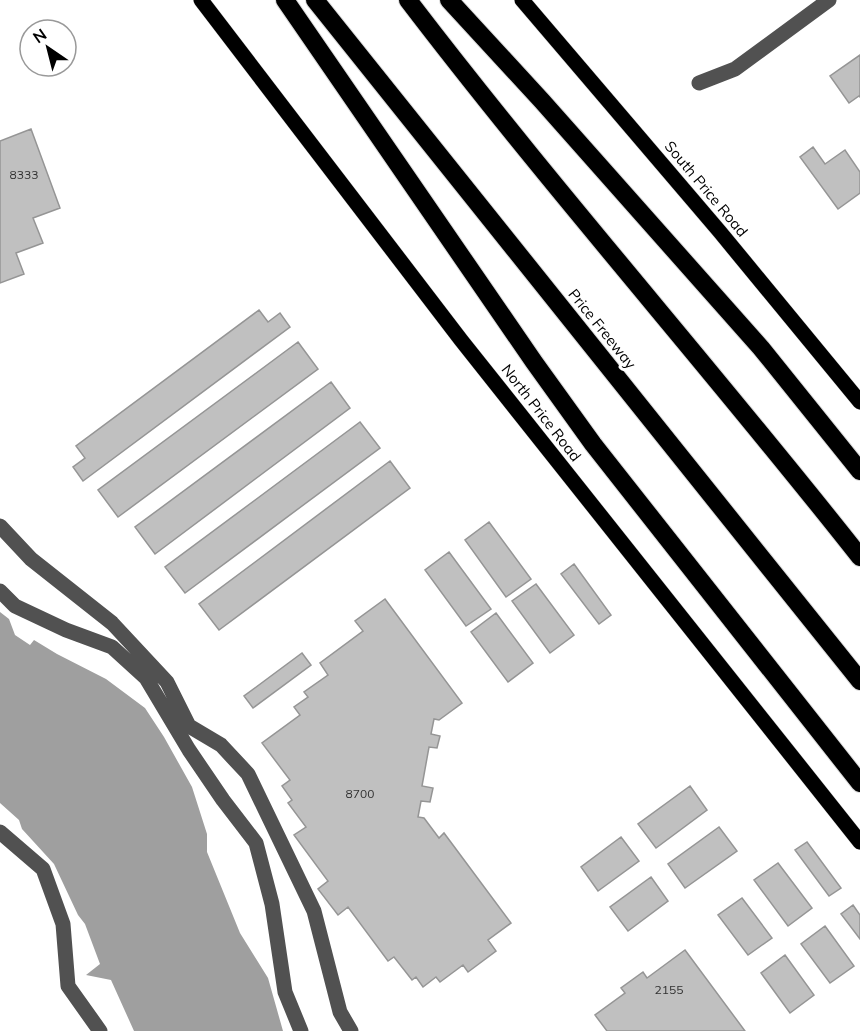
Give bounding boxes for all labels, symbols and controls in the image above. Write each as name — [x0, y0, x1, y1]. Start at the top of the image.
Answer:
north arrow — [18, 18, 78, 78]
text: N — [29, 24, 50, 47]
street label: South Price Road — [661, 137, 752, 240]
house number: 8333 — [10, 167, 38, 182]
street label: Price Freeway — [564, 285, 641, 373]
street label: North Price Road — [497, 360, 585, 465]
house number: 8700 — [346, 786, 374, 801]
house number: 2155 — [655, 982, 683, 997]

